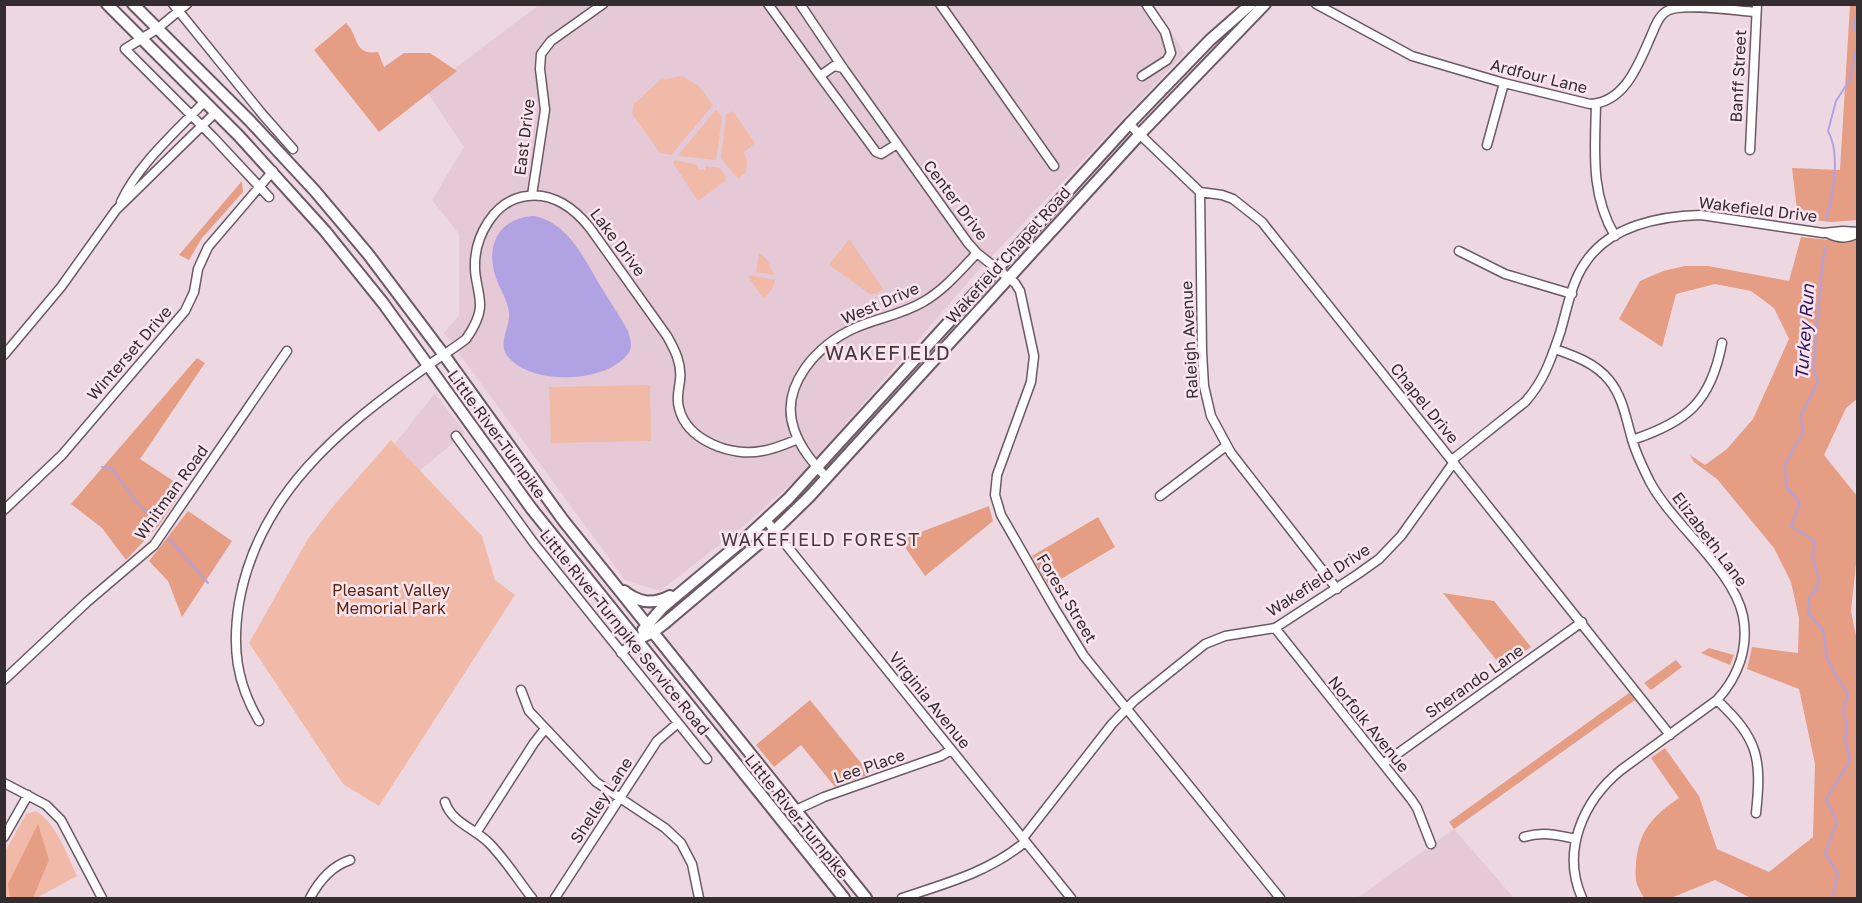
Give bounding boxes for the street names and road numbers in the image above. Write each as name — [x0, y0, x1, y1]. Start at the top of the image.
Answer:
street label: Banff Street — [1726, 29, 1750, 123]
street label: Ardfour Lane — [1488, 54, 1590, 98]
street label: East Drive — [509, 97, 539, 177]
street label: Center Drive — [919, 156, 993, 244]
street label: Wakefield Chapel Road — [941, 183, 1075, 327]
street label: Wakefield Drive — [1697, 192, 1819, 226]
street label: Lake Drive — [586, 204, 650, 280]
street label: West Drive — [838, 278, 922, 328]
street label: Raleigh Avenue — [1176, 280, 1202, 400]
street label: Winterset Drive — [82, 302, 176, 404]
street label: Chapel Drive — [1387, 359, 1463, 447]
street label: Little River Turnpike — [444, 366, 550, 502]
street label: Whitman Road — [130, 441, 212, 543]
street label: Elizabeth Lane — [1668, 488, 1752, 590]
street label: Little River Turnpike Service Road — [536, 525, 714, 739]
street label: Wakefield Drive — [1262, 539, 1374, 621]
street label: Forest Street — [1033, 550, 1101, 646]
street label: Sherando Lane — [1421, 640, 1527, 722]
street label: Virginia Avenue — [885, 648, 975, 752]
street label: Norfolk Avenue — [1324, 672, 1414, 776]
street label: Lee Place — [831, 744, 907, 788]
street label: Little River Turnpike — [741, 750, 853, 882]
street label: Shelley Lane — [566, 753, 636, 847]

